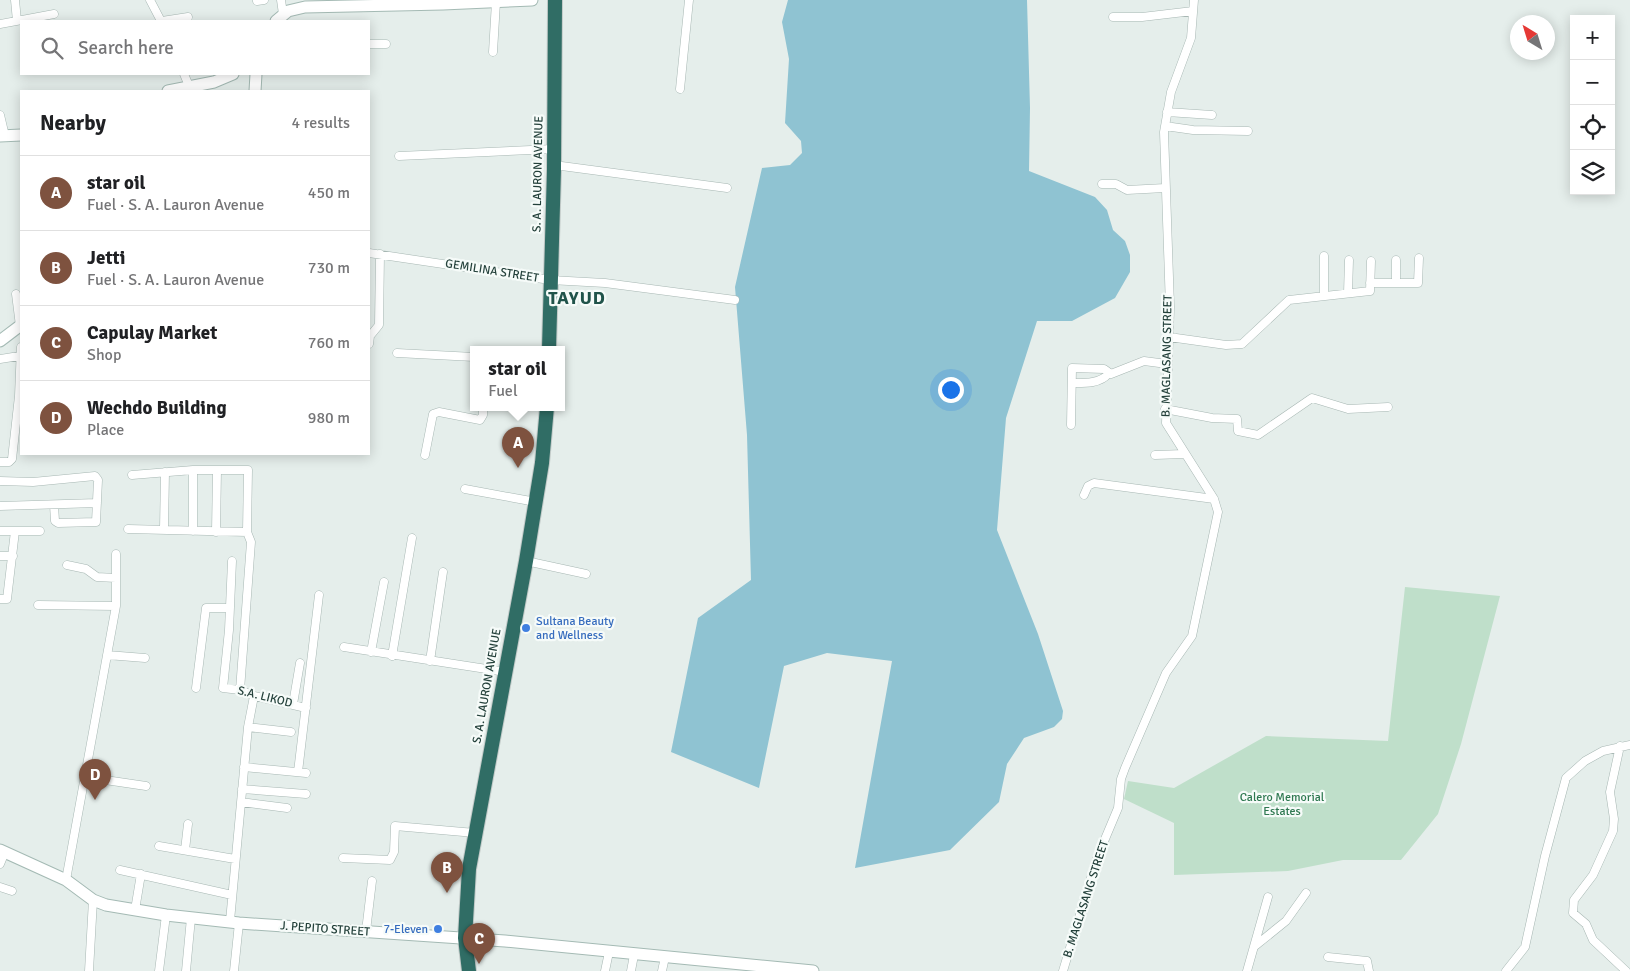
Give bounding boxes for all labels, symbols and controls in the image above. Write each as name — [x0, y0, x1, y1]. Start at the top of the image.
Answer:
north arrow — [1510, 15, 1555, 60]
map controls — [1570, 15, 1615, 195]
button: + — [1570, 15, 1615, 60]
search box — [20, 20, 370, 75]
icon: search — [38, 34, 66, 62]
text: Search here — [78, 36, 174, 60]
button: − — [1570, 60, 1615, 105]
button: locate — [1570, 105, 1615, 150]
text: Nearby — [40, 110, 106, 136]
text: 4 results — [291, 113, 350, 133]
street label: S. A. LAURON AVENUE — [529, 115, 547, 232]
button: layers — [1570, 150, 1615, 195]
text: star oil — [87, 171, 146, 195]
text: A — [51, 183, 61, 203]
text: 450 m — [308, 183, 350, 203]
text: Fuel · S. A. Lauron Avenue — [87, 195, 264, 215]
text: Jetti — [87, 246, 125, 270]
street label: GEMILINA STREET — [444, 256, 540, 286]
text: B — [51, 258, 61, 278]
text: 730 m — [308, 258, 350, 278]
text: Fuel · S. A. Lauron Avenue — [87, 270, 264, 290]
district label: TAYUD — [548, 287, 606, 309]
street label: B. MAGLASANG STREET — [1158, 294, 1176, 417]
text: Capulay Market — [87, 321, 217, 345]
text: C — [51, 333, 61, 353]
text: 760 m — [308, 333, 350, 353]
text: Shop — [87, 345, 121, 365]
popup — [470, 346, 565, 411]
text: star oil — [488, 357, 547, 381]
your location — [938, 377, 964, 403]
text: Fuel — [488, 381, 518, 401]
text: Wechdo Building — [87, 396, 227, 420]
text: D — [51, 408, 61, 428]
text: 980 m — [308, 408, 350, 428]
text: Place — [87, 420, 124, 440]
pin: A — [502, 427, 534, 468]
place label: Sultana Beauty and Wellness — [536, 614, 614, 643]
marker: Sultana Beauty and Wellness — [520, 622, 532, 634]
street label: S. A. LAURON AVENUE — [470, 627, 505, 745]
street label: S.A. LIKOD — [236, 683, 294, 711]
pin: D — [79, 759, 111, 800]
park label: Calero Memorial Estates — [1240, 790, 1325, 819]
street label: B. MAGLASANG STREET — [1060, 838, 1112, 960]
pin: B — [431, 852, 463, 893]
street label: J. PEPITO STREET — [280, 918, 370, 940]
place label: 7-Eleven — [383, 922, 428, 937]
marker: 7-Eleven — [432, 923, 444, 935]
pin: C — [463, 923, 495, 964]

